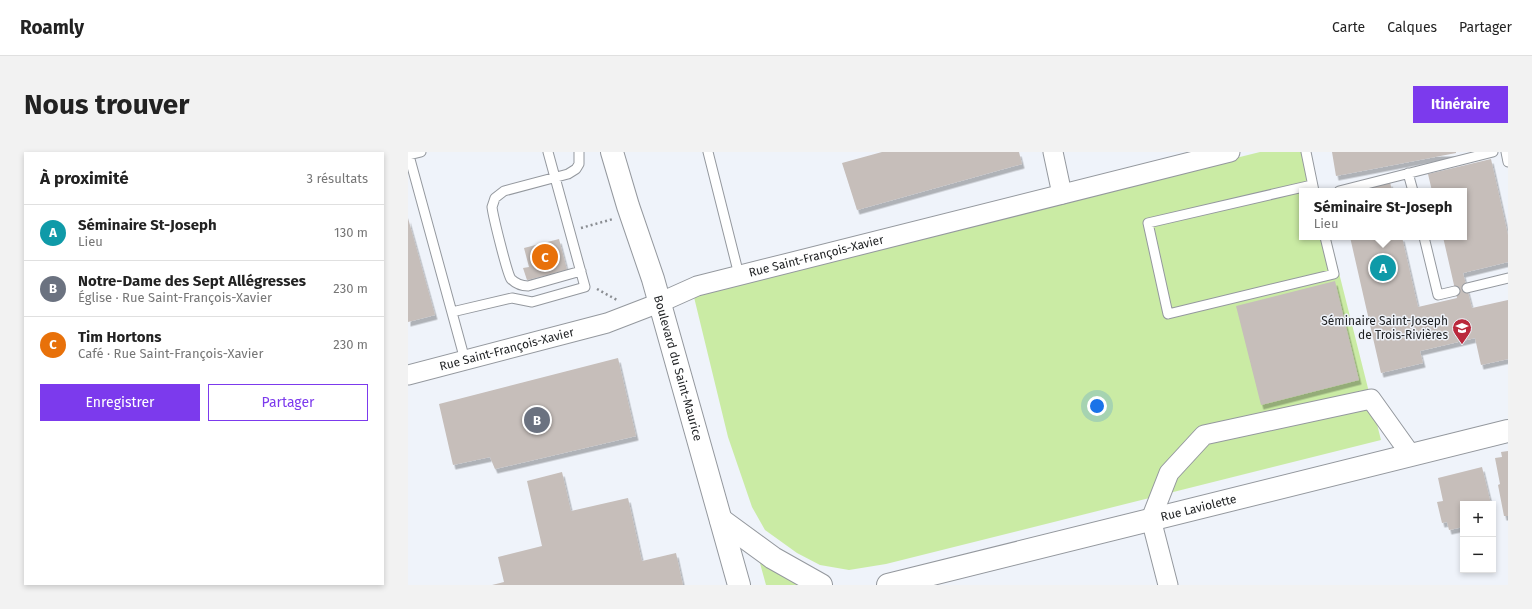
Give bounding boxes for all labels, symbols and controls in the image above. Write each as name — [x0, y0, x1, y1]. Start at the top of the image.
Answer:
text: Roamly — [20, 16, 84, 39]
text: Carte — [1332, 19, 1365, 36]
text: Calques — [1387, 19, 1437, 36]
text: Partager — [1459, 19, 1512, 36]
button: Itinéraire — [1413, 86, 1508, 123]
text: Nous trouver — [24, 88, 189, 121]
text: À proximité — [40, 168, 129, 189]
text: 3 résultats — [306, 171, 368, 186]
popup — [1299, 188, 1467, 240]
text: Séminaire St-Joseph — [1314, 198, 1452, 216]
text: Séminaire St-Joseph — [78, 216, 217, 234]
text: Lieu — [1314, 216, 1338, 231]
text: A — [49, 225, 57, 240]
text: 130 m — [334, 225, 368, 240]
street label: Rue Saint-François-Xavier — [747, 232, 886, 280]
text: Lieu — [78, 234, 103, 249]
pin: C — [532, 242, 558, 272]
pin: A — [1370, 253, 1396, 283]
text: Notre-Dame des Sept Allégresses — [78, 272, 306, 290]
text: B — [49, 281, 57, 296]
text: 230 m — [333, 281, 368, 296]
text: Église · Rue Saint-François-Xavier — [78, 290, 272, 305]
street label: Boulevard du Saint-Maurice — [651, 294, 705, 442]
place label: Séminaire Saint-Joseph de Trois‑Rivières — [1321, 314, 1448, 342]
school or university icon: Séminaire Saint-Joseph de Trois‑Rivières — [1451, 317, 1473, 345]
street label: Rue Saint-François-Xavier — [438, 325, 576, 374]
text: Tim Hortons — [78, 328, 162, 346]
text: C — [49, 337, 57, 352]
text: 230 m — [333, 337, 368, 352]
text: Café · Rue Saint-François-Xavier — [78, 346, 263, 361]
button: Enregistrer — [40, 384, 200, 421]
button: Partager — [208, 384, 368, 421]
your location — [1087, 396, 1107, 416]
pin: B — [524, 405, 550, 435]
street label: Rue Laviolette — [1159, 492, 1238, 524]
map controls — [1460, 501, 1496, 573]
button: + — [1460, 501, 1496, 537]
button: − — [1460, 537, 1496, 573]

